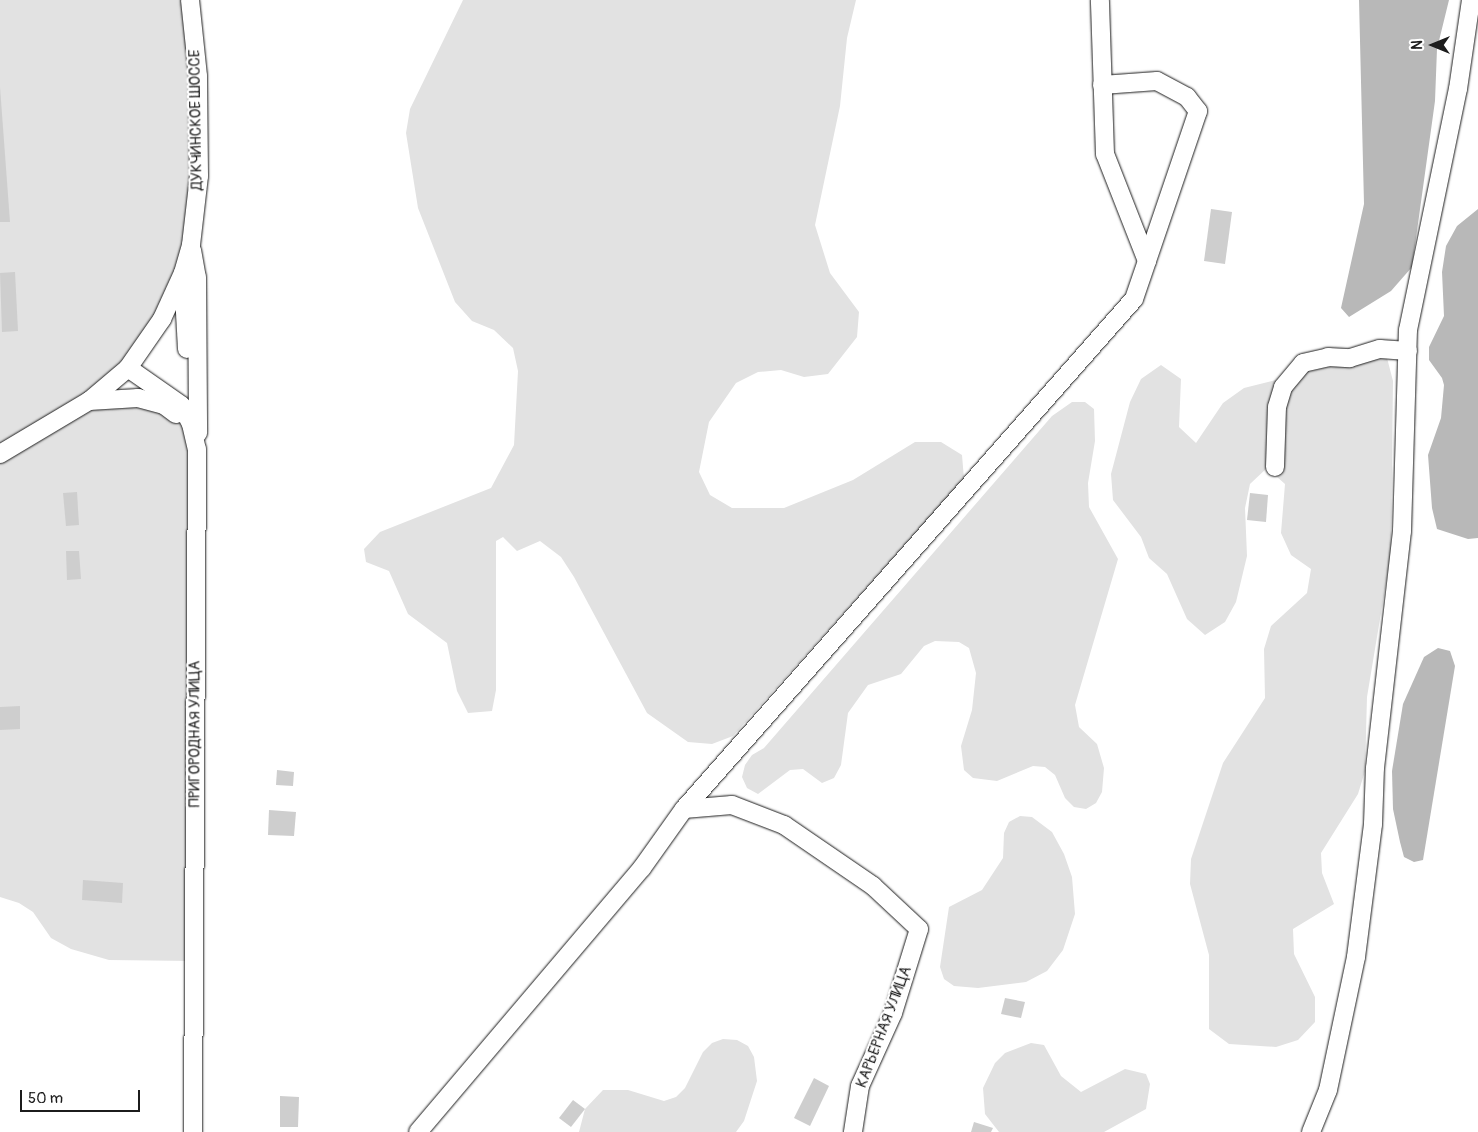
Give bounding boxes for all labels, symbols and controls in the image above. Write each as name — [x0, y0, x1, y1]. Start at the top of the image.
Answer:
north arrow — [1408, 20, 1458, 70]
text: N — [1409, 40, 1426, 50]
street label: ДУКЧИНСКОЕ ШОССЕ — [186, 50, 206, 190]
street label: ПРИГОРОДНАЯ УЛИЦА — [186, 661, 204, 807]
street label: КАРЬЕРНАЯ УЛИЦА — [853, 964, 915, 1090]
scale bar — [22, 1080, 142, 1112]
text: 50 m — [28, 1089, 63, 1108]

